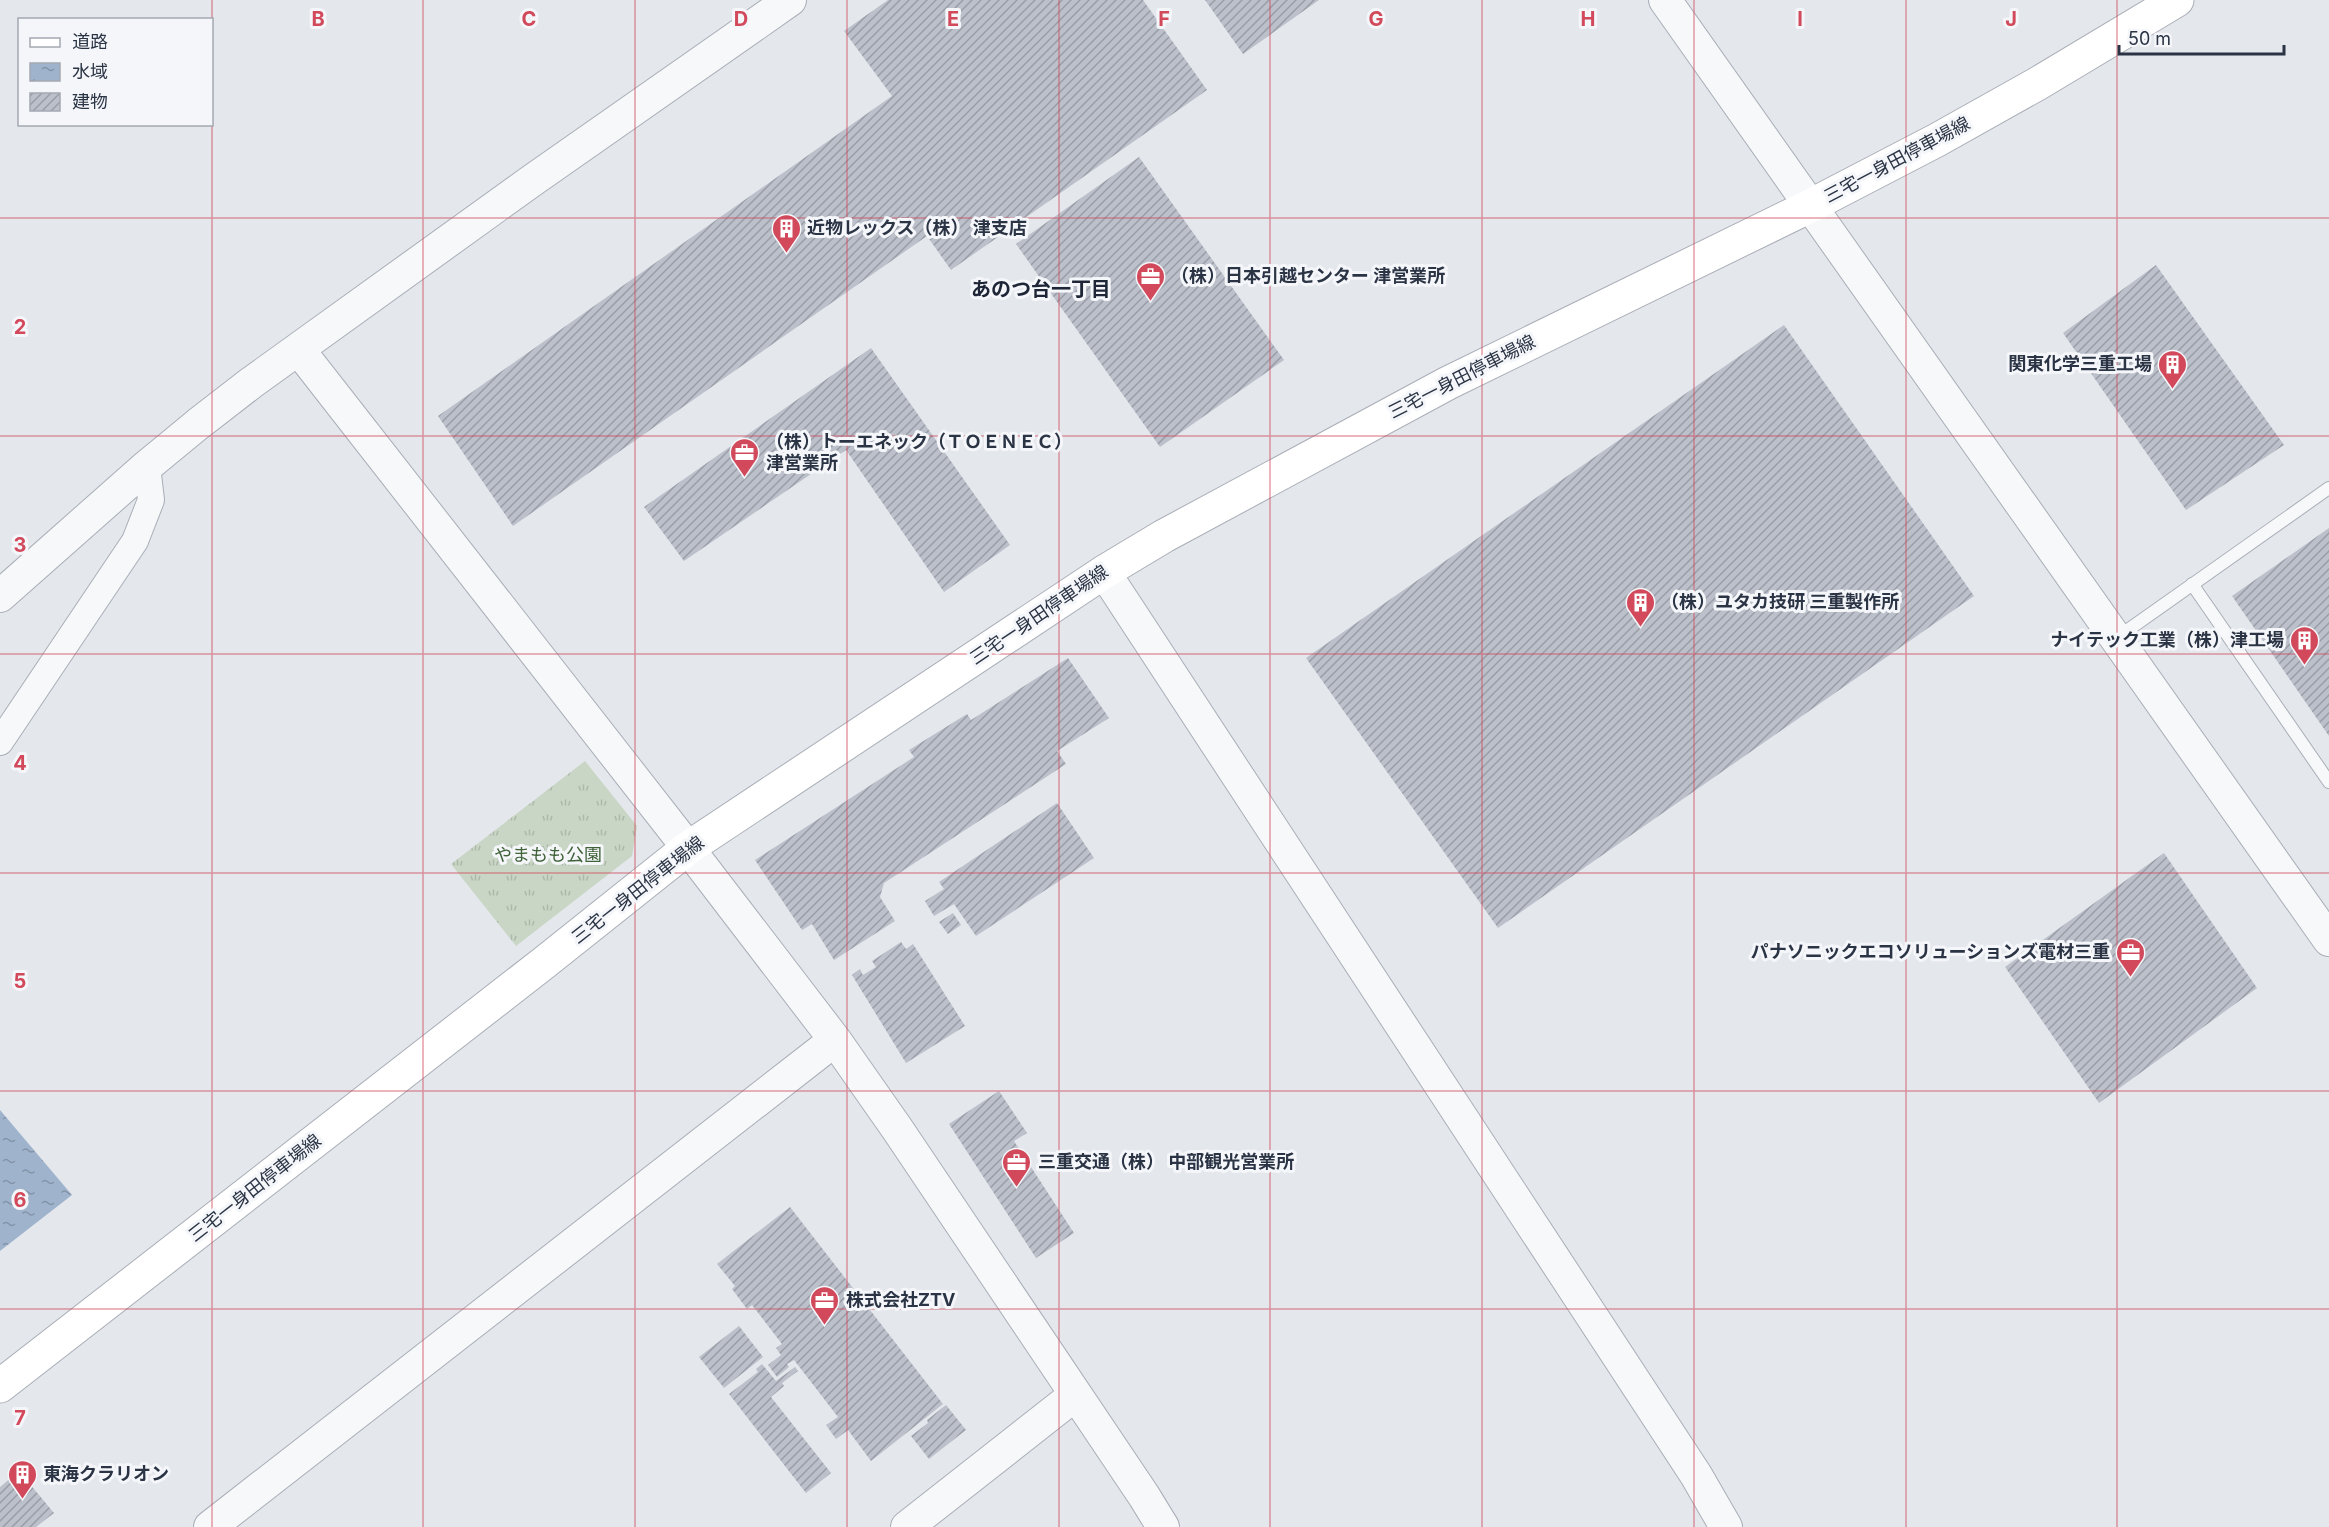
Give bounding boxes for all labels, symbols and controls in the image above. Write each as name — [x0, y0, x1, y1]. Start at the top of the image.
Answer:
text: B — [311, 7, 325, 31]
text: C — [522, 7, 536, 31]
text: D — [734, 7, 748, 31]
text: E — [947, 7, 959, 31]
text: F — [1158, 7, 1170, 31]
text: G — [1368, 7, 1384, 31]
text: H — [1581, 7, 1595, 31]
text: I — [1797, 7, 1803, 31]
text: J — [2005, 7, 2017, 31]
legend — [18, 18, 213, 126]
scale bar — [2119, 18, 2284, 56]
text: 50 m — [2128, 28, 2171, 49]
text: 道路 — [72, 31, 108, 52]
text: 水域 — [72, 61, 108, 82]
text: 建物 — [72, 91, 108, 112]
street label: 三宅一身田停車場線 — [1820, 112, 1973, 207]
building icon: 近物レックス（株） 津支店 — [770, 212, 802, 254]
place label: 近物レックス（株） 津支店 — [807, 217, 1027, 238]
office icon: （株）日本引越センター 津営業所 — [1134, 260, 1166, 302]
place label: （株）日本引越センター 津営業所 — [1171, 265, 1445, 286]
district label: あのつ台一丁目 — [971, 277, 1111, 301]
text: 2 — [14, 315, 26, 339]
street label: 三宅一身田停車場線 — [1385, 330, 1539, 423]
building icon: 関東化学三重工場 — [2157, 348, 2189, 390]
place label: 関東化学三重工場 — [2008, 353, 2152, 374]
place label: （株）トーエネック（ＴＯＥＮＥＣ） 津営業所 — [766, 431, 1072, 473]
office icon: （株）トーエネック（ＴＯＥＮＥＣ） 津営業所 — [729, 436, 761, 478]
text: 3 — [14, 533, 26, 557]
street label: 三宅一身田停車場線 — [966, 561, 1112, 669]
building icon: （株）ユタカ技研 三重製作所 — [1624, 586, 1656, 628]
place label: （株）ユタカ技研 三重製作所 — [1661, 591, 1899, 612]
building icon: ナイテック工業（株）津工場 — [2289, 624, 2321, 666]
place label: ナイテック工業（株）津工場 — [2050, 629, 2284, 650]
text: 4 — [13, 751, 27, 775]
street label: 三宅一身田停車場線 — [567, 831, 708, 948]
park label: やまもも公園 — [494, 844, 602, 865]
office icon: パナソニックエコソリューションズ電材三重 — [2115, 936, 2147, 978]
place label: パナソニックエコソリューションズ電材三重 — [1751, 941, 2110, 962]
text: 5 — [14, 969, 26, 993]
street label: 三宅一身田停車場線 — [184, 1129, 325, 1246]
office icon: 三重交通（株） 中部観光営業所 — [1001, 1146, 1033, 1188]
place label: 三重交通（株） 中部観光営業所 — [1038, 1151, 1294, 1172]
text: 6 — [14, 1188, 27, 1212]
office icon: 株式会社ZTV — [809, 1284, 841, 1326]
place label: 株式会社ZTV — [846, 1289, 955, 1310]
text: 7 — [14, 1406, 26, 1430]
building icon: 東海クラリオン — [6, 1458, 38, 1500]
place label: 東海クラリオン — [43, 1463, 169, 1484]

